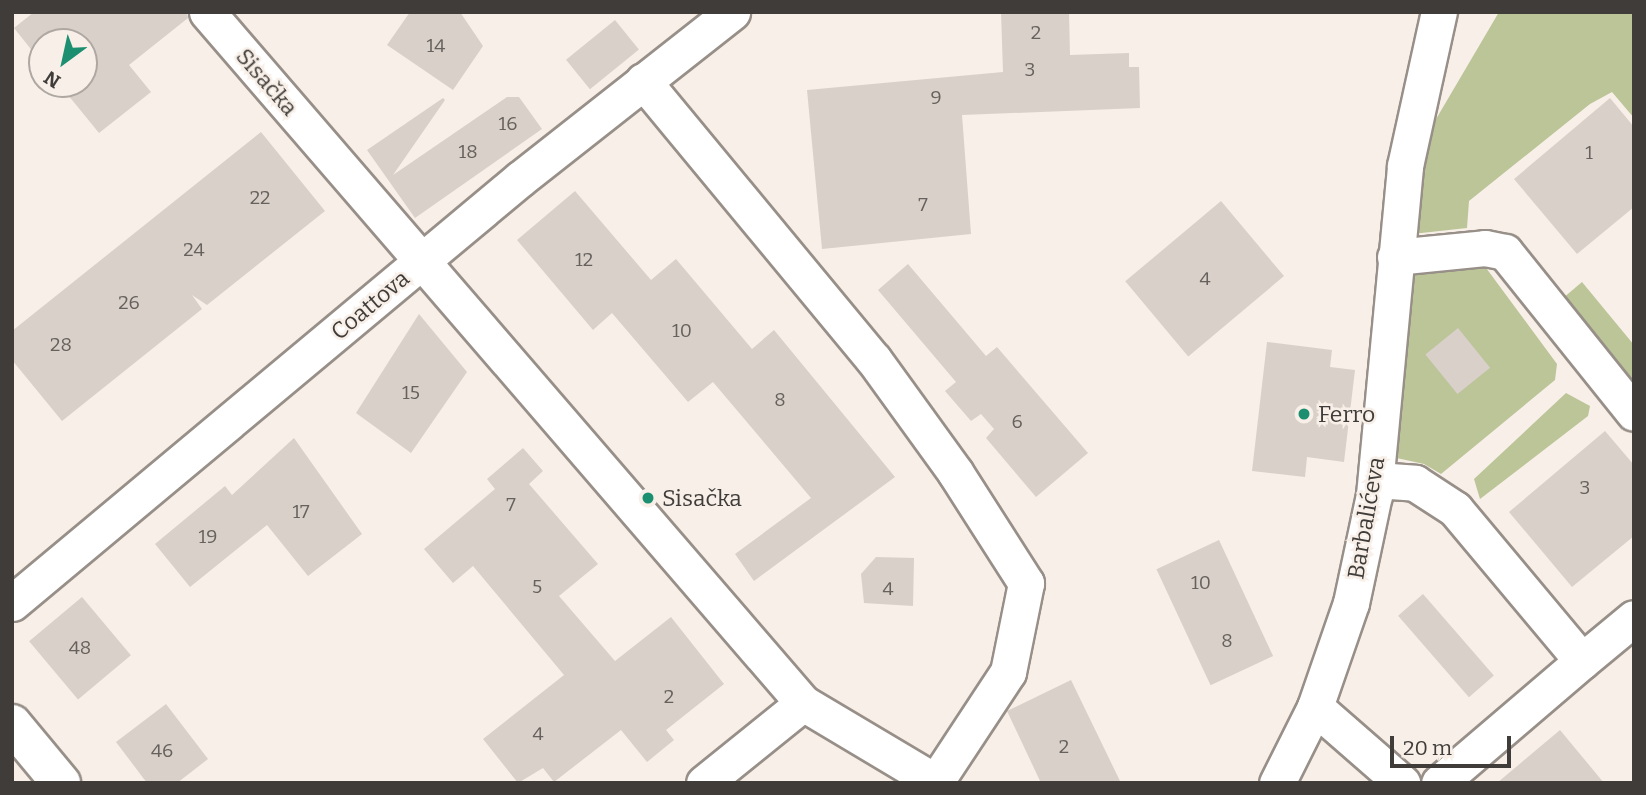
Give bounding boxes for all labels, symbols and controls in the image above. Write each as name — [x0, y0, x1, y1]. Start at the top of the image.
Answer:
house number: 2 — [1031, 22, 1041, 44]
north arrow — [28, 28, 98, 98]
house number: 14 — [427, 35, 445, 57]
street label: Sisačka — [230, 43, 304, 121]
house number: 3 — [1025, 59, 1035, 81]
text: N — [40, 66, 65, 93]
house number: 9 — [930, 87, 942, 109]
house number: 16 — [499, 113, 517, 135]
house number: 18 — [458, 141, 478, 163]
house number: 1 — [1585, 142, 1593, 164]
house number: 22 — [250, 187, 270, 209]
house number: 7 — [918, 194, 928, 216]
house number: 24 — [183, 239, 205, 261]
house number: 12 — [575, 249, 593, 271]
street label: Coattova — [325, 264, 415, 346]
house number: 4 — [1199, 268, 1211, 290]
house number: 26 — [118, 292, 140, 314]
house number: 10 — [672, 320, 692, 342]
house number: 28 — [50, 334, 72, 356]
house number: 15 — [402, 382, 420, 404]
house number: 8 — [774, 389, 786, 411]
place label: Ferro — [1318, 400, 1375, 428]
marker: Ferro — [1296, 406, 1312, 422]
house number: 6 — [1011, 411, 1023, 433]
street label: Barbalićeva — [1342, 455, 1390, 581]
house number: 3 — [1580, 477, 1590, 499]
place label: Sisačka — [662, 484, 742, 512]
marker: Sisačka — [640, 490, 656, 506]
house number: 7 — [506, 494, 516, 516]
house number: 17 — [292, 501, 310, 523]
house number: 19 — [199, 526, 217, 548]
house number: 10 — [1191, 572, 1211, 594]
house number: 5 — [532, 576, 542, 598]
house number: 4 — [882, 578, 894, 600]
house number: 8 — [1221, 630, 1233, 652]
house number: 48 — [69, 637, 91, 659]
house number: 2 — [664, 686, 674, 708]
scale bar — [1394, 722, 1515, 766]
house number: 4 — [532, 723, 544, 745]
text: 20 m — [1403, 735, 1452, 761]
house number: 2 — [1059, 736, 1069, 758]
house number: 46 — [151, 740, 173, 762]

